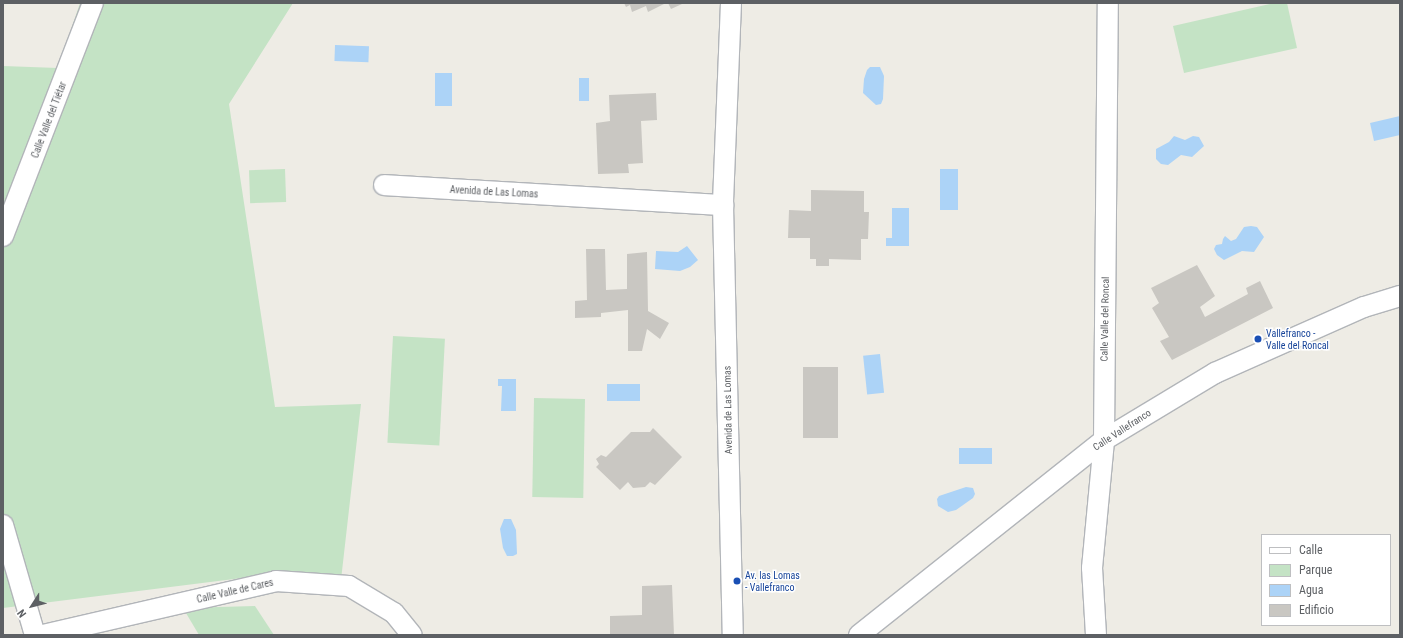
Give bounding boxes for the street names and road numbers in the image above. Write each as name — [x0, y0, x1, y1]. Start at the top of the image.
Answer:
street label: Calle Valle del Tiétar — [29, 80, 69, 160]
street label: Avenida de Las Lomas — [449, 184, 539, 200]
street label: Calle Valle del Roncal — [1098, 276, 1112, 362]
street label: Avenida de Las Lomas — [721, 366, 735, 454]
street label: Calle Vallefranco — [1091, 407, 1153, 453]
street label: Calle Valle de Cares — [195, 576, 275, 606]

